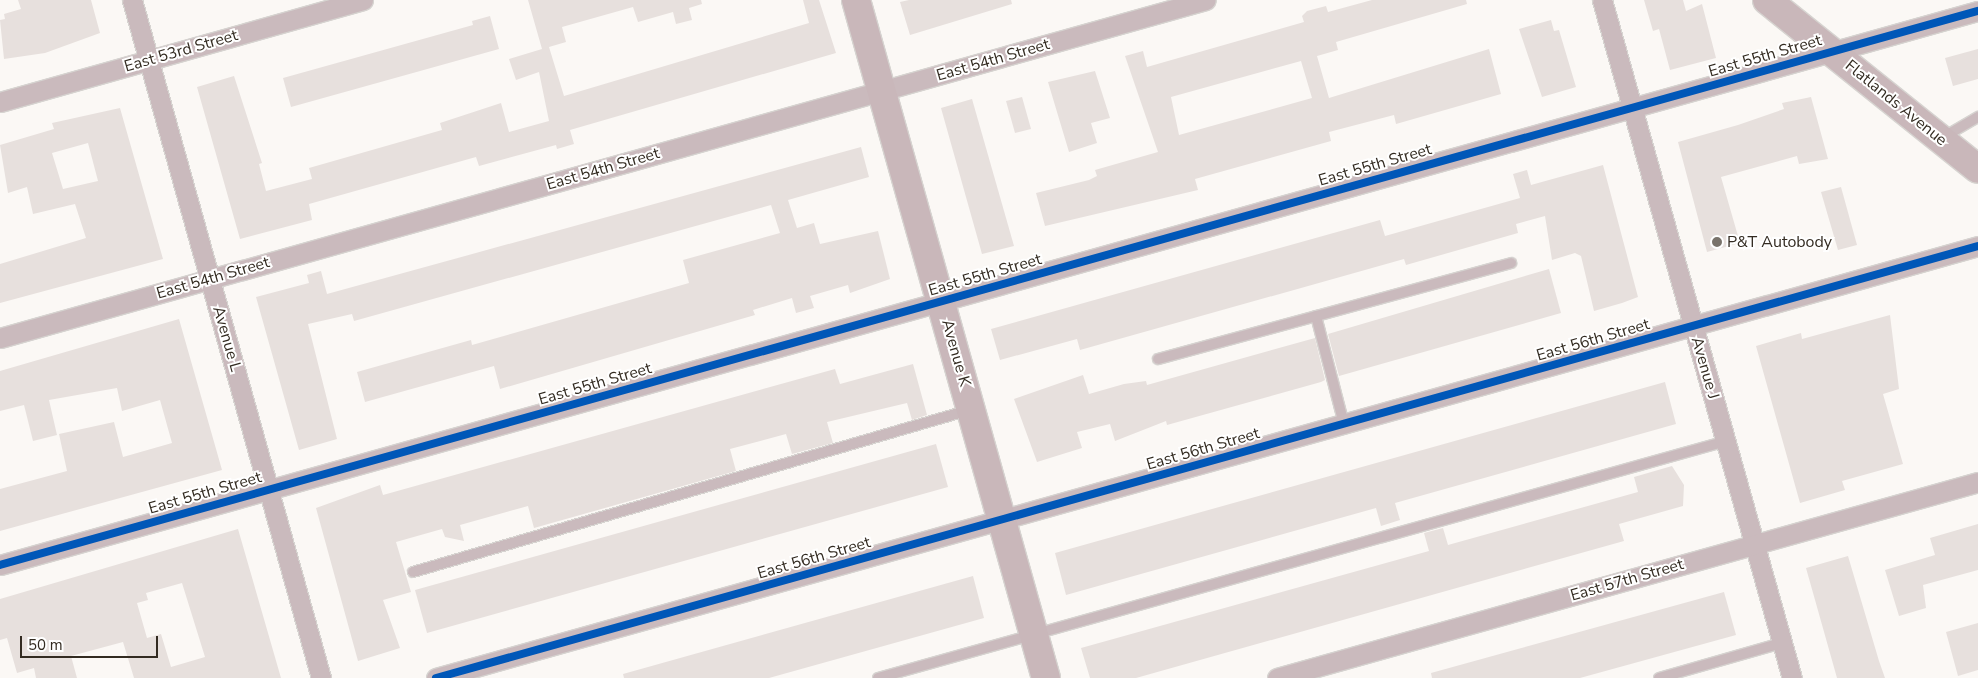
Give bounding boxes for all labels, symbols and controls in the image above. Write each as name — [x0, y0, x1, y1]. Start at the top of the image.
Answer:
street label: East 53rd Street — [122, 26, 240, 76]
street label: East 55th Street — [1706, 31, 1824, 81]
street label: East 54th Street — [934, 35, 1052, 85]
street label: Flatlands Avenue — [1841, 56, 1951, 150]
street label: East 55th Street — [1316, 140, 1434, 190]
street label: East 54th Street — [544, 144, 662, 194]
place label: P&T Autobody — [1727, 232, 1832, 252]
marker: P&T Autobody — [1711, 236, 1723, 248]
street label: East 55th Street — [926, 250, 1044, 300]
street label: East 54th Street — [154, 253, 272, 303]
street label: Avenue L — [209, 304, 245, 374]
street label: East 56th Street — [1534, 315, 1652, 365]
street label: Avenue K — [937, 317, 975, 389]
street label: Avenue J — [1687, 335, 1723, 401]
street label: East 55th Street — [536, 359, 654, 409]
street label: East 56th Street — [1144, 424, 1262, 474]
street label: East 55th Street — [146, 468, 264, 518]
street label: East 56th Street — [755, 533, 873, 583]
street label: East 57th Street — [1568, 555, 1686, 605]
scale bar — [22, 626, 160, 658]
text: 50 m — [28, 635, 63, 655]

